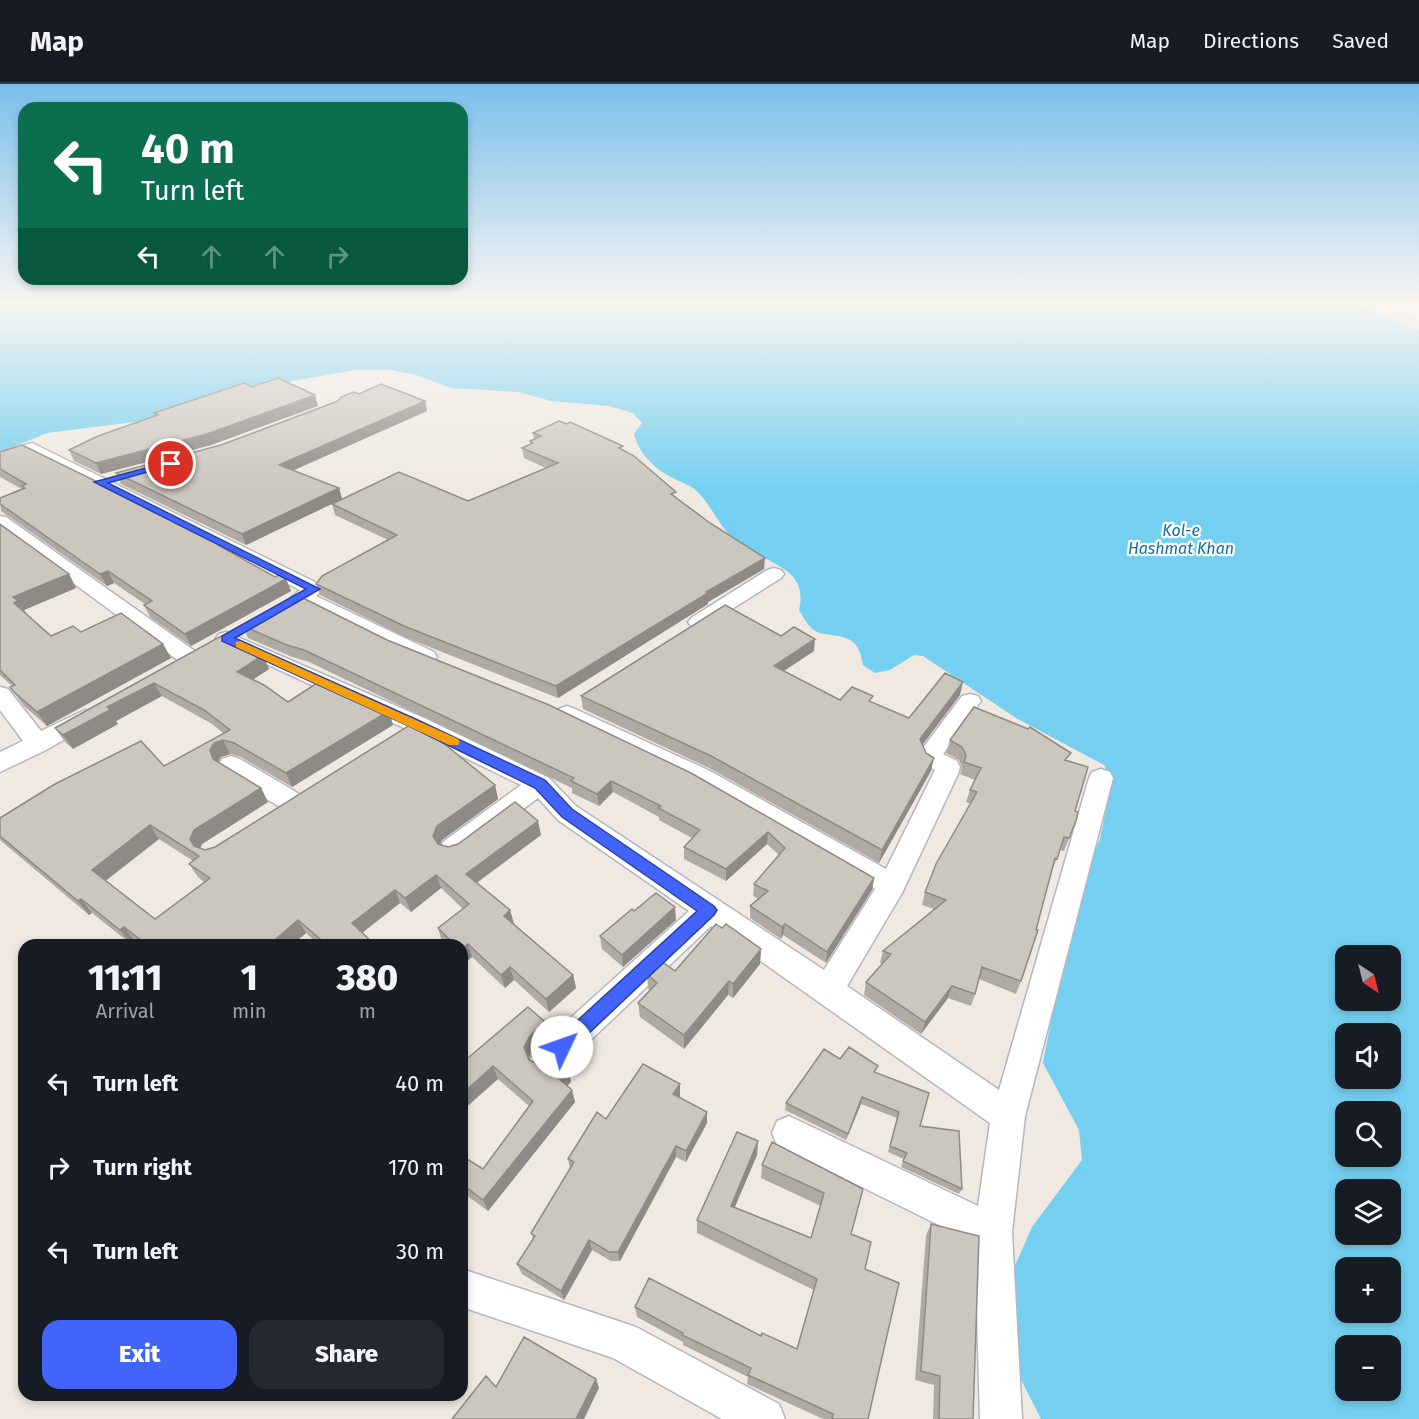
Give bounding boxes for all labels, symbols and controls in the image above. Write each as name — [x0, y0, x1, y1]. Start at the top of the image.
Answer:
text: Map — [30, 25, 84, 58]
text: Map — [1130, 28, 1170, 54]
text: Directions — [1203, 28, 1299, 54]
text: Saved — [1332, 28, 1389, 54]
text: 40 m — [141, 124, 235, 174]
icon: left — [42, 126, 120, 204]
text: Turn left — [141, 175, 244, 207]
icon: left — [132, 240, 165, 273]
icon: ahead — [195, 240, 228, 273]
icon: ahead — [258, 240, 291, 273]
icon: right — [321, 240, 354, 273]
pin — [145, 438, 196, 489]
icon: arrive — [154, 447, 187, 480]
water label: Kol-e Hashmat Khan — [1128, 521, 1234, 558]
north arrow — [1335, 945, 1401, 1011]
map controls — [1335, 945, 1401, 1401]
text: 11:11 — [88, 956, 162, 1000]
text: 1 — [241, 956, 258, 1000]
text: 380 — [337, 956, 398, 1000]
text: Arrival — [96, 999, 154, 1023]
text: min — [232, 999, 267, 1023]
text: m — [359, 999, 376, 1023]
position arrow — [530, 1015, 594, 1079]
button: sound — [1335, 1023, 1401, 1089]
icon: left — [42, 1067, 75, 1100]
text: Turn left — [93, 1070, 178, 1097]
text: 40 m — [395, 1070, 444, 1097]
button: search — [1335, 1101, 1401, 1167]
icon: right — [42, 1151, 75, 1184]
text: Turn right — [93, 1154, 192, 1181]
text: 170 m — [388, 1154, 444, 1181]
button: layers — [1335, 1179, 1401, 1245]
icon: left — [42, 1235, 75, 1268]
text: Turn left — [93, 1238, 178, 1265]
text: 30 m — [396, 1238, 444, 1265]
button: + — [1335, 1257, 1401, 1323]
button: Exit — [42, 1320, 237, 1389]
button: Share — [249, 1320, 444, 1389]
button: − — [1335, 1335, 1401, 1401]

